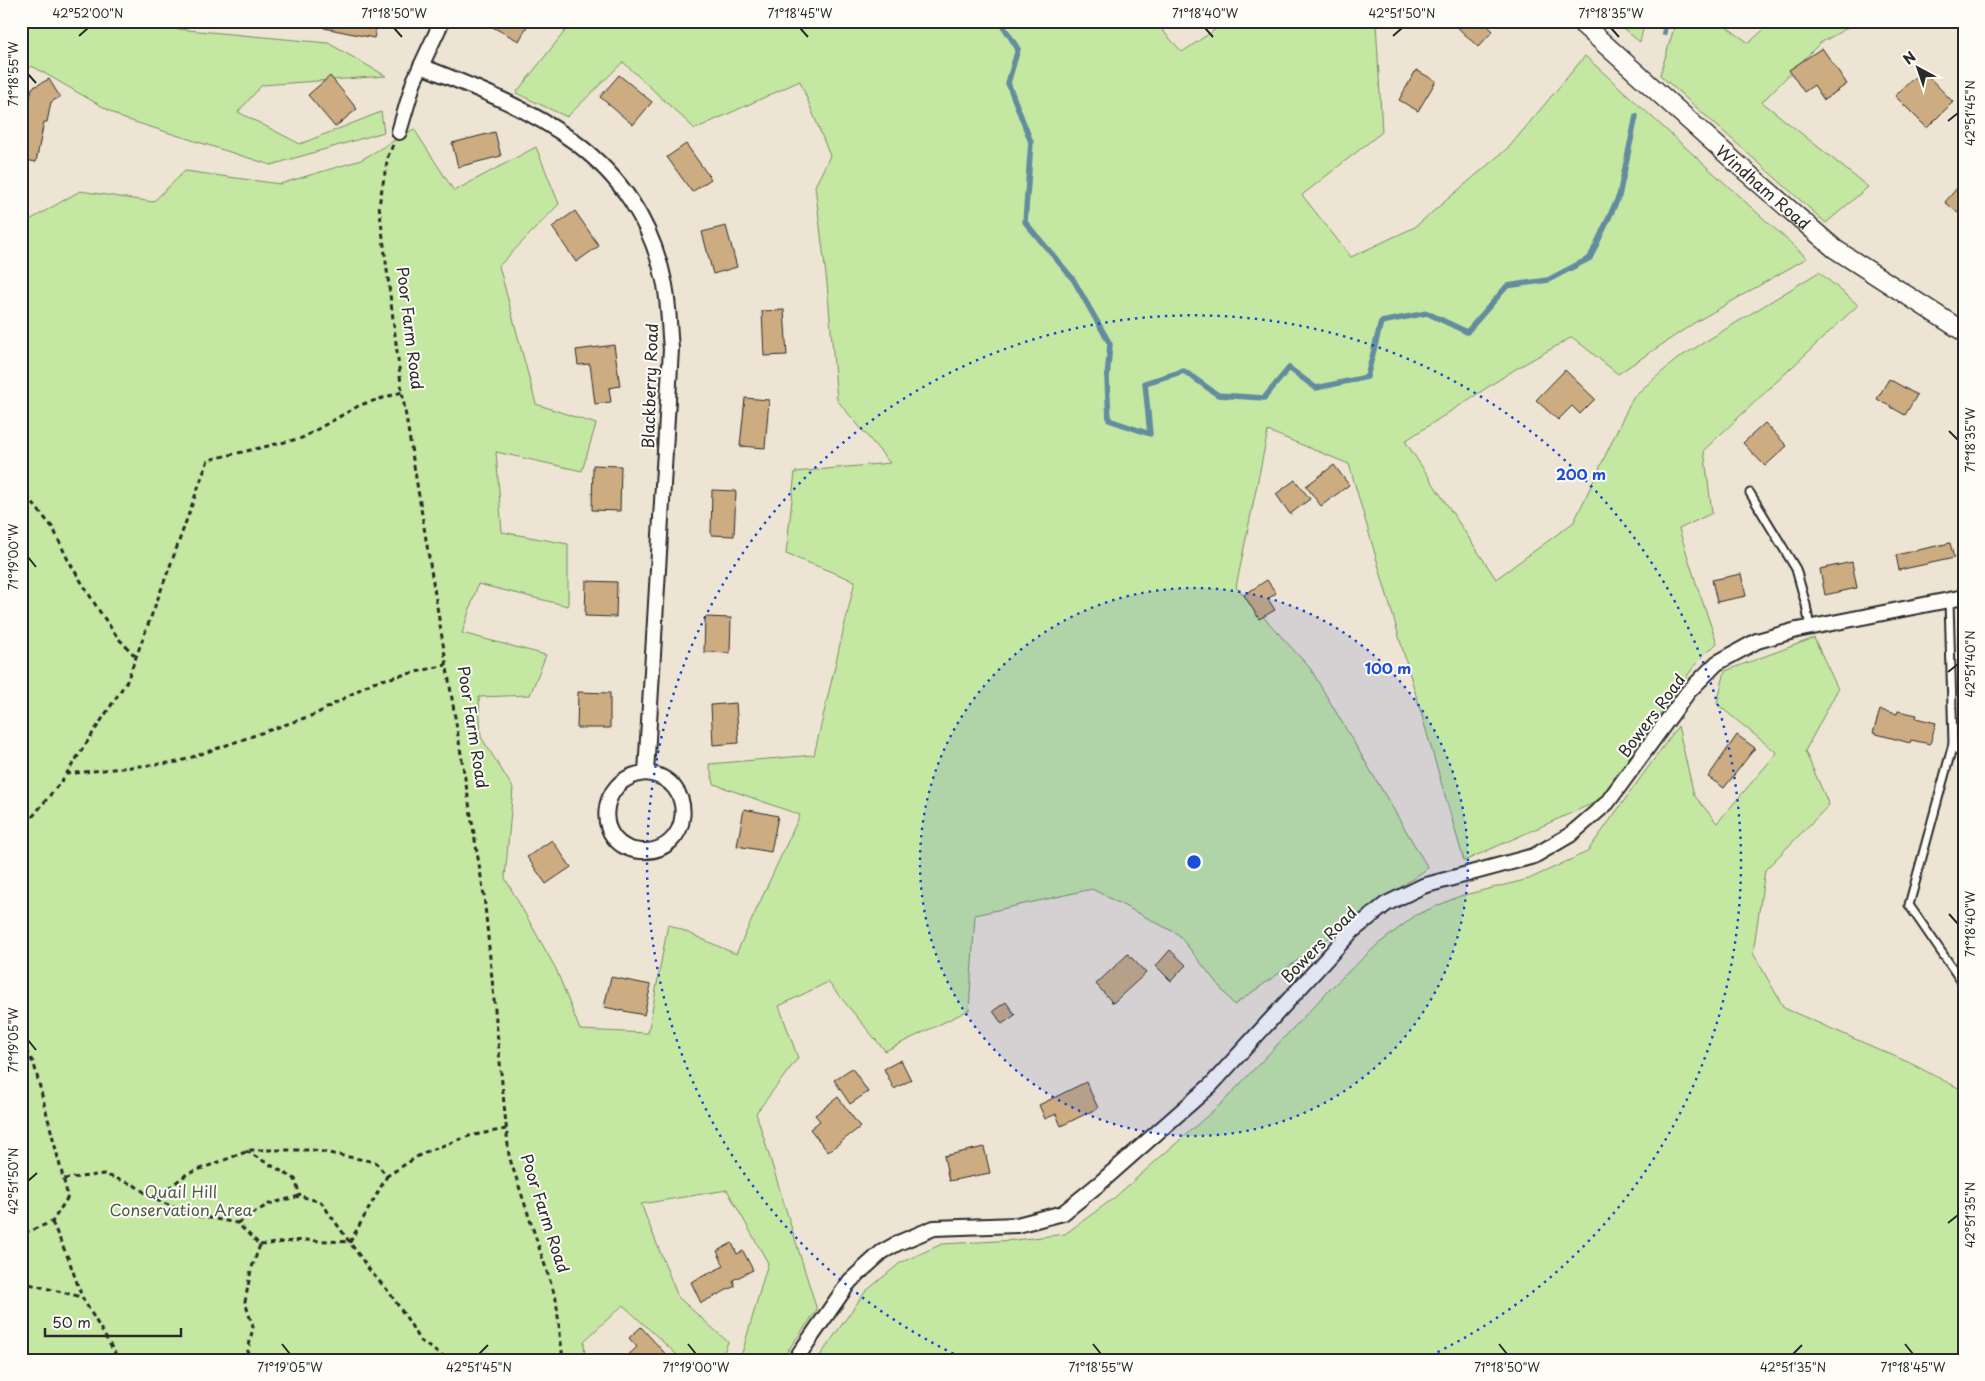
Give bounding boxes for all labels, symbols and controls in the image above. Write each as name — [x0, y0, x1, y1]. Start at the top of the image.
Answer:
text: 42°52'00"N — [53, 4, 123, 22]
text: 71°18'50"W — [361, 4, 428, 22]
text: 71°18'45"W — [768, 4, 833, 22]
text: 71°18'40"W — [1172, 4, 1239, 22]
text: 42°51'50"N — [1369, 4, 1435, 22]
text: 71°18'35"W — [1578, 4, 1644, 22]
text: 71°18'55"W — [4, 41, 22, 106]
north arrow — [1892, 42, 1942, 92]
text: N — [1898, 46, 1920, 69]
text: 42°51'45"N — [1961, 80, 1979, 146]
street label: Windham Road — [1711, 139, 1816, 235]
street label: Poor Farm Road — [392, 265, 430, 391]
street label: Blackberry Road — [635, 323, 663, 449]
text: 71°18'35"W — [1961, 407, 1979, 473]
text: 200 m — [1556, 462, 1606, 485]
text: 71°19'00"W — [4, 523, 22, 590]
text: 42°51'40"N — [1961, 630, 1979, 698]
text: 100 m — [1365, 656, 1411, 679]
street label: Poor Farm Road — [452, 664, 496, 790]
street label: Bowers Road — [1612, 668, 1690, 762]
centre of rings — [1185, 853, 1203, 871]
text: 71°18'40"W — [1961, 890, 1979, 957]
street label: Bowers Road — [1274, 900, 1362, 988]
text: 71°19'05"W — [4, 1007, 22, 1073]
text: 42°51'50"N — [4, 1148, 22, 1214]
street label: Poor Farm Road — [515, 1150, 577, 1276]
park label: Quail Hill Conservation Area — [109, 1179, 253, 1221]
text: 42°51'35"N — [1961, 1182, 1979, 1248]
scale bar — [45, 1306, 181, 1338]
text: 50 m — [52, 1310, 91, 1333]
text: 71°19'05"W — [257, 1358, 323, 1376]
text: 42°51'45"N — [446, 1358, 512, 1376]
text: 71°19'00"W — [663, 1358, 730, 1376]
text: 71°18'55"W — [1069, 1358, 1134, 1376]
text: 71°18'50"W — [1474, 1358, 1541, 1376]
text: 42°51'35"N — [1760, 1358, 1826, 1376]
text: 71°18'45"W — [1881, 1358, 1946, 1376]

